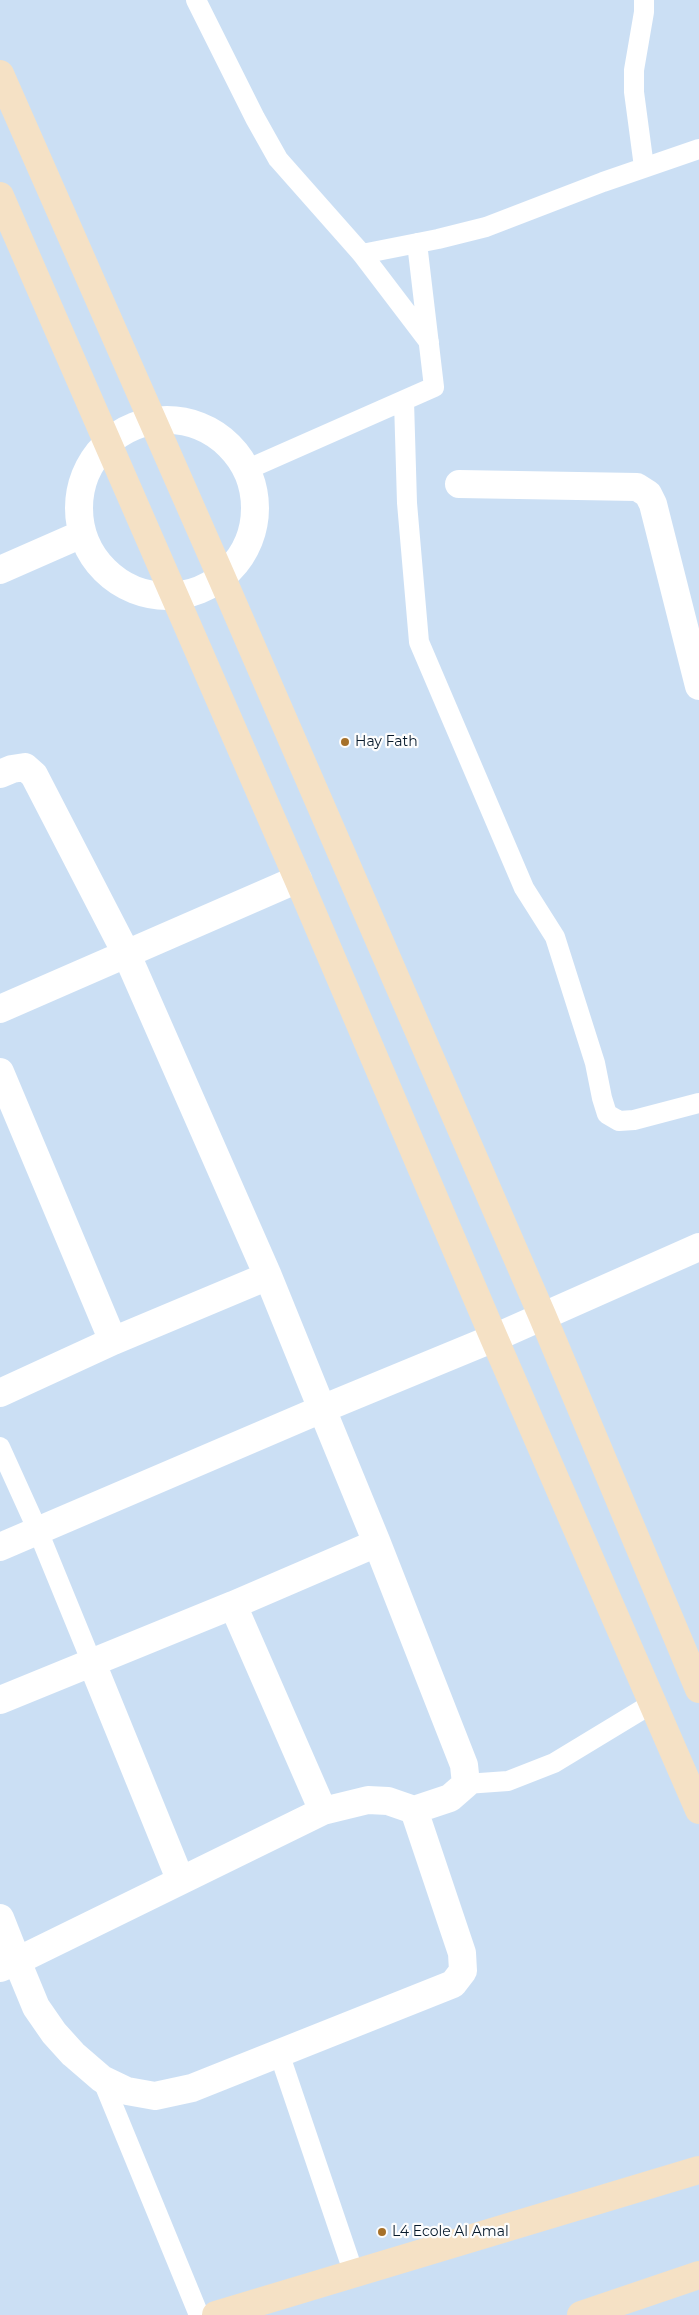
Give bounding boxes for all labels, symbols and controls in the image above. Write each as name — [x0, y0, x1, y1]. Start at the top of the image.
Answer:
place label: Hay Fath — [355, 734, 418, 750]
marker: Hay Fath — [339, 736, 351, 748]
place label: L4 Ecole Al Amal — [392, 2224, 509, 2240]
marker: L4 Ecole Al Amal — [376, 2226, 388, 2238]

